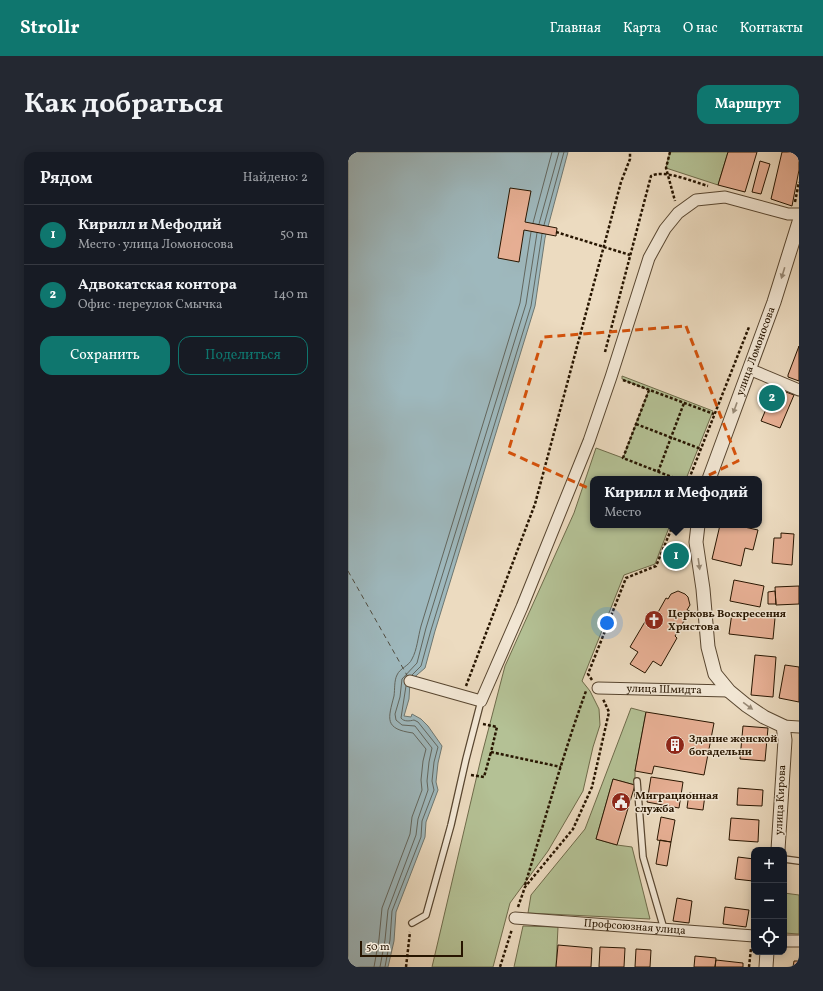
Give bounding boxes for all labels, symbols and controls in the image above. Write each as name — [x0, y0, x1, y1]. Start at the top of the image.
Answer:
text: Strollr — [20, 15, 80, 41]
text: Главная — [550, 19, 601, 38]
text: Карта — [623, 19, 661, 38]
text: О нас — [683, 19, 718, 38]
text: Контакты — [740, 19, 803, 38]
text: Как добраться — [24, 85, 223, 124]
button: Маршрут — [697, 85, 799, 124]
text: Рядом — [40, 167, 93, 190]
text: Найдено: 2 — [243, 169, 308, 187]
text: Кирилл и Мефодий — [78, 215, 222, 236]
text: 1 — [50, 226, 56, 244]
text: 50 m — [280, 226, 308, 244]
text: Место · улица Ломоносова — [78, 236, 233, 254]
one-way arrow — [780, 267, 786, 279]
text: Адвокатская контора — [78, 275, 237, 296]
text: 2 — [50, 286, 56, 304]
text: 140 m — [274, 286, 308, 304]
text: Офис · переулок Смычка — [78, 296, 222, 314]
street label: улица Ломоносова — [733, 304, 779, 398]
button: Сохранить — [40, 336, 170, 375]
button: Поделиться — [178, 336, 308, 375]
pin: 2 — [759, 383, 785, 413]
one-way arrow — [731, 403, 737, 415]
popup — [590, 476, 762, 528]
text: Кирилл и Мефодий — [604, 483, 748, 504]
text: Место — [604, 504, 641, 522]
pin: 1 — [663, 541, 689, 571]
one-way arrow — [696, 558, 702, 570]
place label: Церковь Воскресения Христова — [668, 607, 786, 635]
church icon: Церковь Воскресения Христова — [643, 609, 665, 631]
your location — [597, 613, 617, 633]
street label: улица Шмидта — [626, 681, 702, 698]
one-way arrow — [743, 702, 754, 710]
place label: Здание женской богадельни — [689, 732, 777, 760]
building icon: Здание женской богадельни — [664, 734, 686, 756]
street label: улица Кирова — [772, 764, 790, 835]
place label: Миграционная служба — [635, 789, 718, 817]
public building icon: Миграционная служба — [610, 791, 632, 813]
map controls — [751, 847, 787, 955]
button: + — [751, 847, 787, 883]
button: − — [751, 883, 787, 919]
street label: Профсоюзная улица — [583, 916, 687, 938]
button: locate — [751, 919, 787, 955]
scale bar — [360, 939, 463, 958]
text: 50 m — [366, 940, 390, 955]

